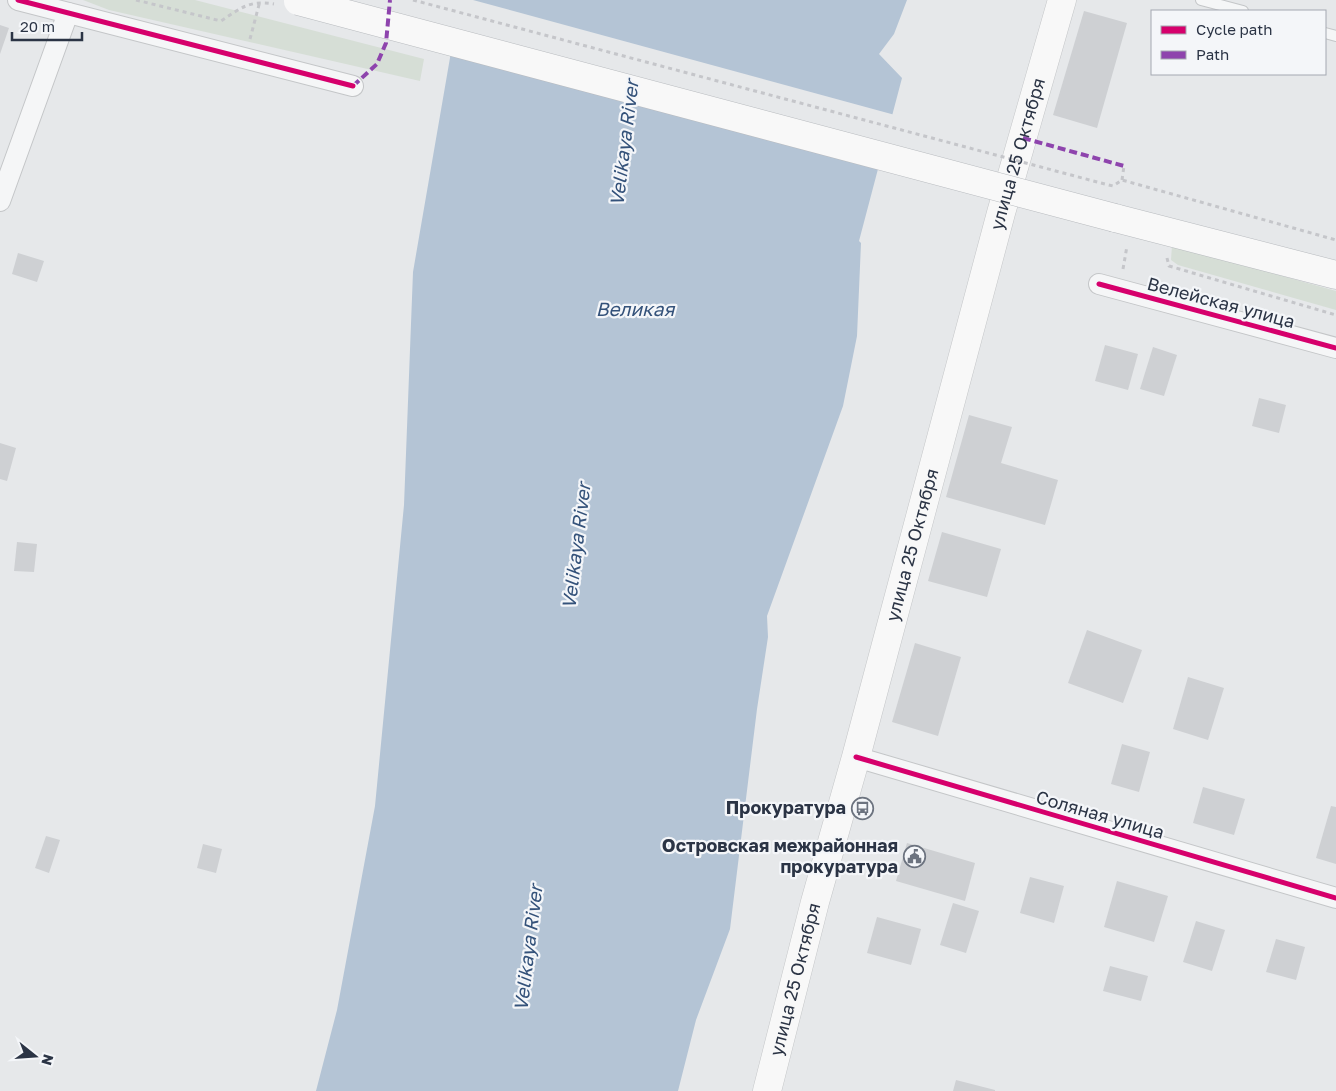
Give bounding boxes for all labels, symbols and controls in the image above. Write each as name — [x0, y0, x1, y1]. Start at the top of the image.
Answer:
scale bar — [12, 10, 82, 42]
legend — [1151, 10, 1326, 75]
text: 20 m — [20, 17, 55, 35]
text: Cycle path — [1196, 20, 1272, 38]
text: Path — [1196, 45, 1229, 63]
street label: улица 25 Октября — [985, 75, 1049, 232]
water label: Velikaya River — [604, 76, 643, 207]
street label: Велейская улица — [1145, 272, 1297, 332]
water label: Великая — [596, 297, 675, 320]
street label: улица 25 Октября — [881, 466, 942, 624]
water label: Velikaya River — [556, 479, 595, 610]
street label: Соляная улица — [1034, 785, 1167, 843]
place label: Прокуратура — [726, 796, 846, 818]
bus stop icon: Прокуратура — [850, 796, 874, 820]
place label: Островская межрайонная прокуратура — [662, 834, 898, 877]
public building icon: Островская межрайонная прокуратура — [902, 844, 926, 868]
water label: Velikaya River — [508, 881, 547, 1012]
street label: улица 25 Октября — [764, 900, 824, 1058]
north arrow — [10, 1031, 60, 1081]
text: N — [38, 1052, 58, 1068]

